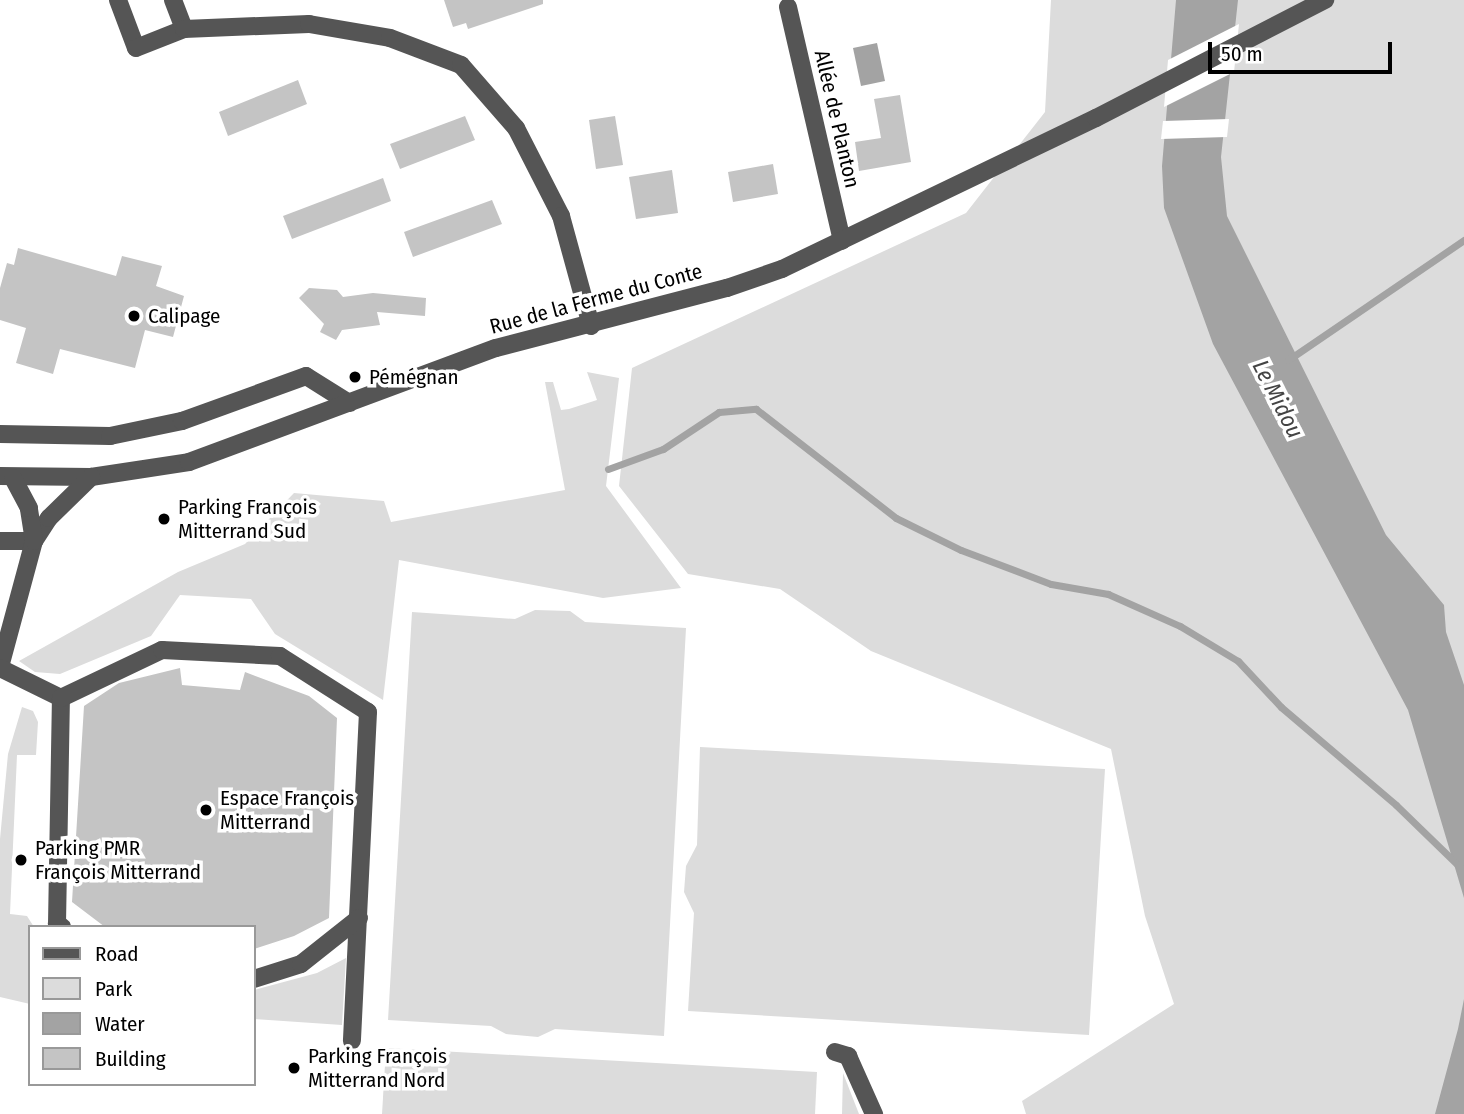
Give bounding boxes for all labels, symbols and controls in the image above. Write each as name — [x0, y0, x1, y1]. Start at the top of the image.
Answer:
scale bar — [1212, 28, 1396, 72]
text: 50 m — [1221, 41, 1263, 67]
street label: Allée de Planton — [809, 48, 865, 190]
street label: Rue de la Ferme du Conte — [487, 258, 705, 340]
place label: Calipage — [148, 303, 220, 329]
marker: Calipage — [126, 308, 142, 324]
water label: Le Midou — [1247, 355, 1309, 443]
place label: Pémégnan — [369, 364, 459, 390]
marker: Pémégnan — [347, 369, 363, 385]
place label: Parking François Mitterrand Sud — [178, 494, 317, 544]
marker: Parking François Mitterrand Sud — [156, 511, 172, 527]
place label: Espace François Mitterrand — [220, 785, 354, 835]
marker: Espace François Mitterrand — [198, 802, 214, 818]
place label: Parking PMR François Mitterrand — [35, 835, 201, 885]
marker: Parking PMR François Mitterrand — [13, 852, 29, 868]
legend — [28, 925, 256, 1086]
text: Road — [95, 941, 139, 967]
text: Park — [95, 976, 132, 1002]
text: Water — [95, 1011, 145, 1037]
place label: Parking François Mitterrand Nord — [308, 1043, 447, 1093]
text: Building — [95, 1046, 166, 1072]
marker: Parking François Mitterrand Nord — [286, 1060, 302, 1076]

